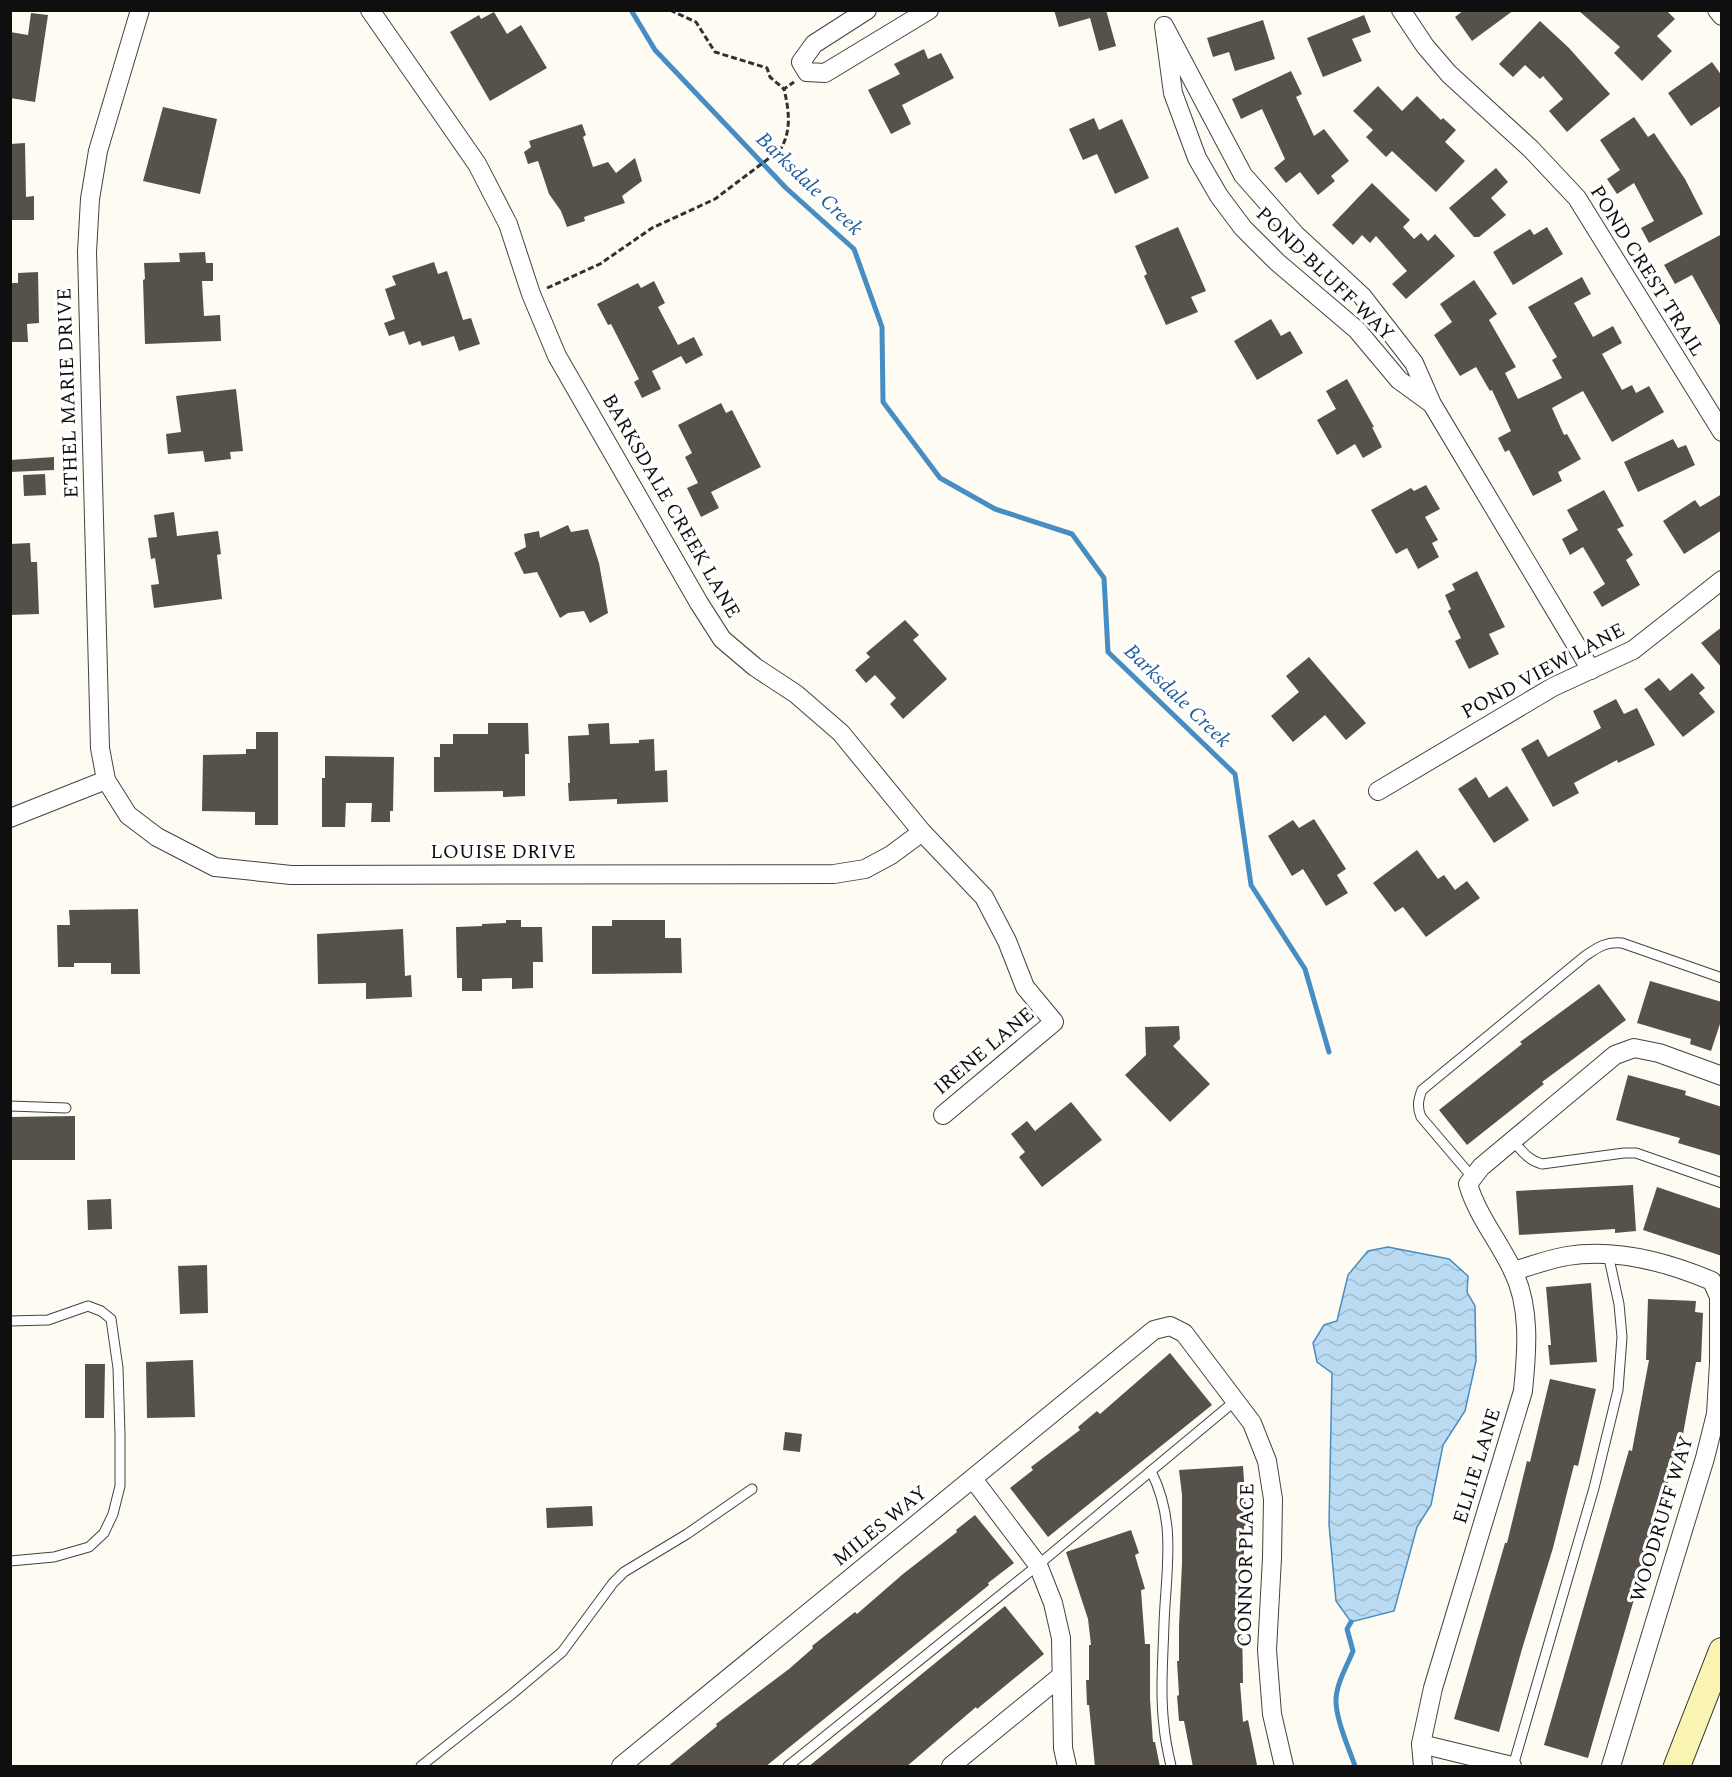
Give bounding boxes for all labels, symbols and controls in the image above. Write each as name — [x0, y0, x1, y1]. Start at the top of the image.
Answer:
water label: Barksdale Creek — [748, 124, 870, 244]
street label: POND CREST TRAIL — [1582, 179, 1712, 363]
street label: POND BLUFF WAY — [1249, 200, 1401, 348]
street label: ETHEL MARIE DRIVE — [49, 287, 87, 499]
street label: BARKSDALE CREEK LANE — [594, 388, 748, 624]
street label: POND VIEW LANE — [1456, 615, 1630, 727]
water label: Barksdale Creek — [1116, 636, 1238, 756]
street label: LOUISE DRIVE — [430, 837, 576, 867]
street label: IRENE LANE — [927, 1000, 1041, 1102]
street label: ELLIE LANE — [1445, 1404, 1509, 1528]
street label: WOODRUFF WAY — [1622, 1432, 1702, 1606]
street label: MILES WAY — [826, 1478, 934, 1574]
street label: CONNOR PLACE — [1230, 1483, 1262, 1647]

